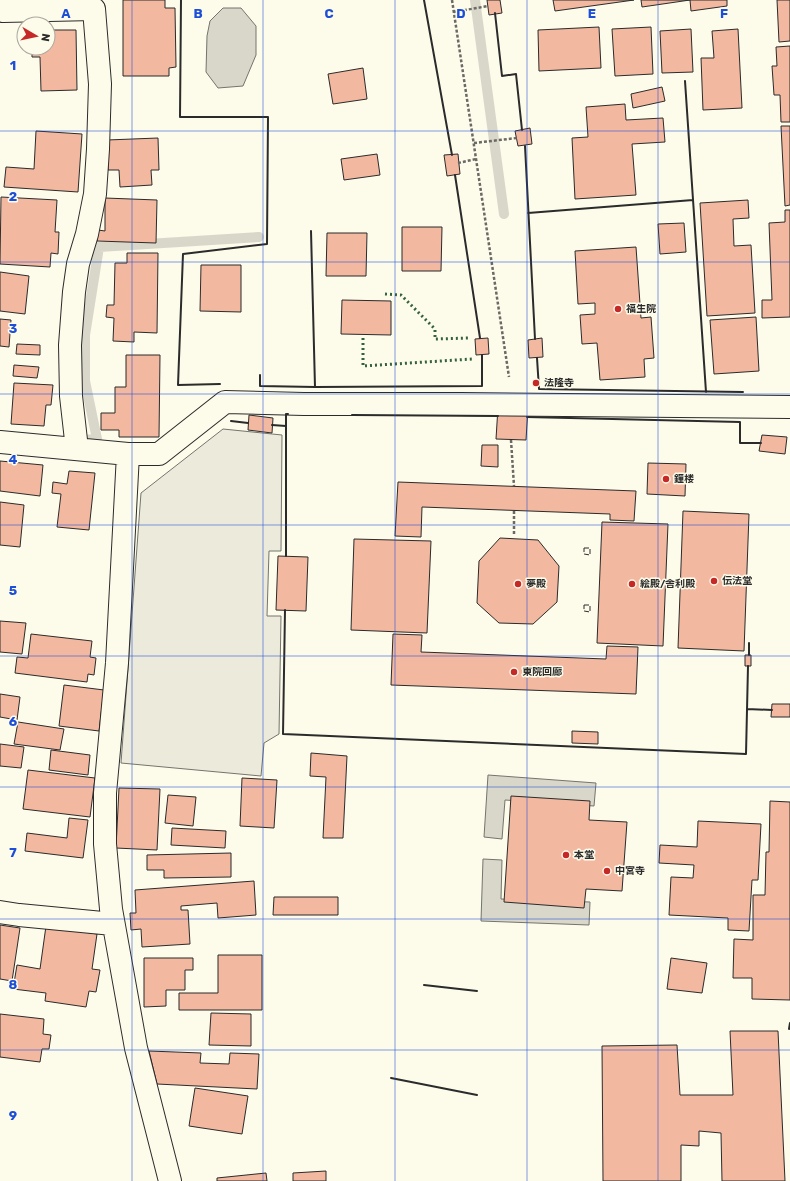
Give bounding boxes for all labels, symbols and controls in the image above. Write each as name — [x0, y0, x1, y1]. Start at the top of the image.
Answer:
text: A — [61, 6, 71, 21]
text: B — [193, 6, 203, 21]
text: C — [324, 6, 334, 21]
text: D — [456, 6, 466, 21]
text: E — [588, 6, 596, 21]
text: F — [720, 6, 728, 21]
north arrow — [16, 16, 56, 56]
text: N — [38, 33, 52, 42]
text: 1 — [10, 58, 16, 73]
text: 2 — [9, 189, 17, 204]
place label: 福生院 — [626, 303, 656, 315]
marker: 福生院 — [613, 304, 623, 314]
text: 3 — [9, 321, 18, 336]
place label: 法隆寺 — [544, 377, 574, 389]
marker: 法隆寺 — [531, 378, 541, 388]
text: 4 — [9, 452, 18, 467]
place label: 鐘楼 — [674, 473, 694, 485]
marker: 鐘楼 — [661, 474, 671, 484]
place label: 伝法堂 — [722, 575, 752, 587]
marker: 伝法堂 — [709, 576, 719, 586]
place label: 夢殿 — [526, 578, 546, 590]
place label: 絵殿/舎利殿 — [640, 578, 695, 590]
marker: 夢殿 — [513, 579, 523, 589]
marker: 絵殿/舎利殿 — [627, 579, 637, 589]
text: 5 — [9, 583, 17, 598]
place label: 東院回廊 — [522, 666, 562, 678]
marker: 東院回廊 — [509, 667, 519, 677]
text: 6 — [9, 714, 18, 729]
text: 7 — [9, 845, 17, 860]
place label: 本堂 — [573, 849, 594, 861]
marker: 本堂 — [561, 850, 571, 860]
place label: 中宮寺 — [615, 865, 645, 877]
marker: 中宮寺 — [602, 866, 612, 876]
text: 8 — [9, 977, 18, 992]
text: 9 — [9, 1108, 17, 1123]

